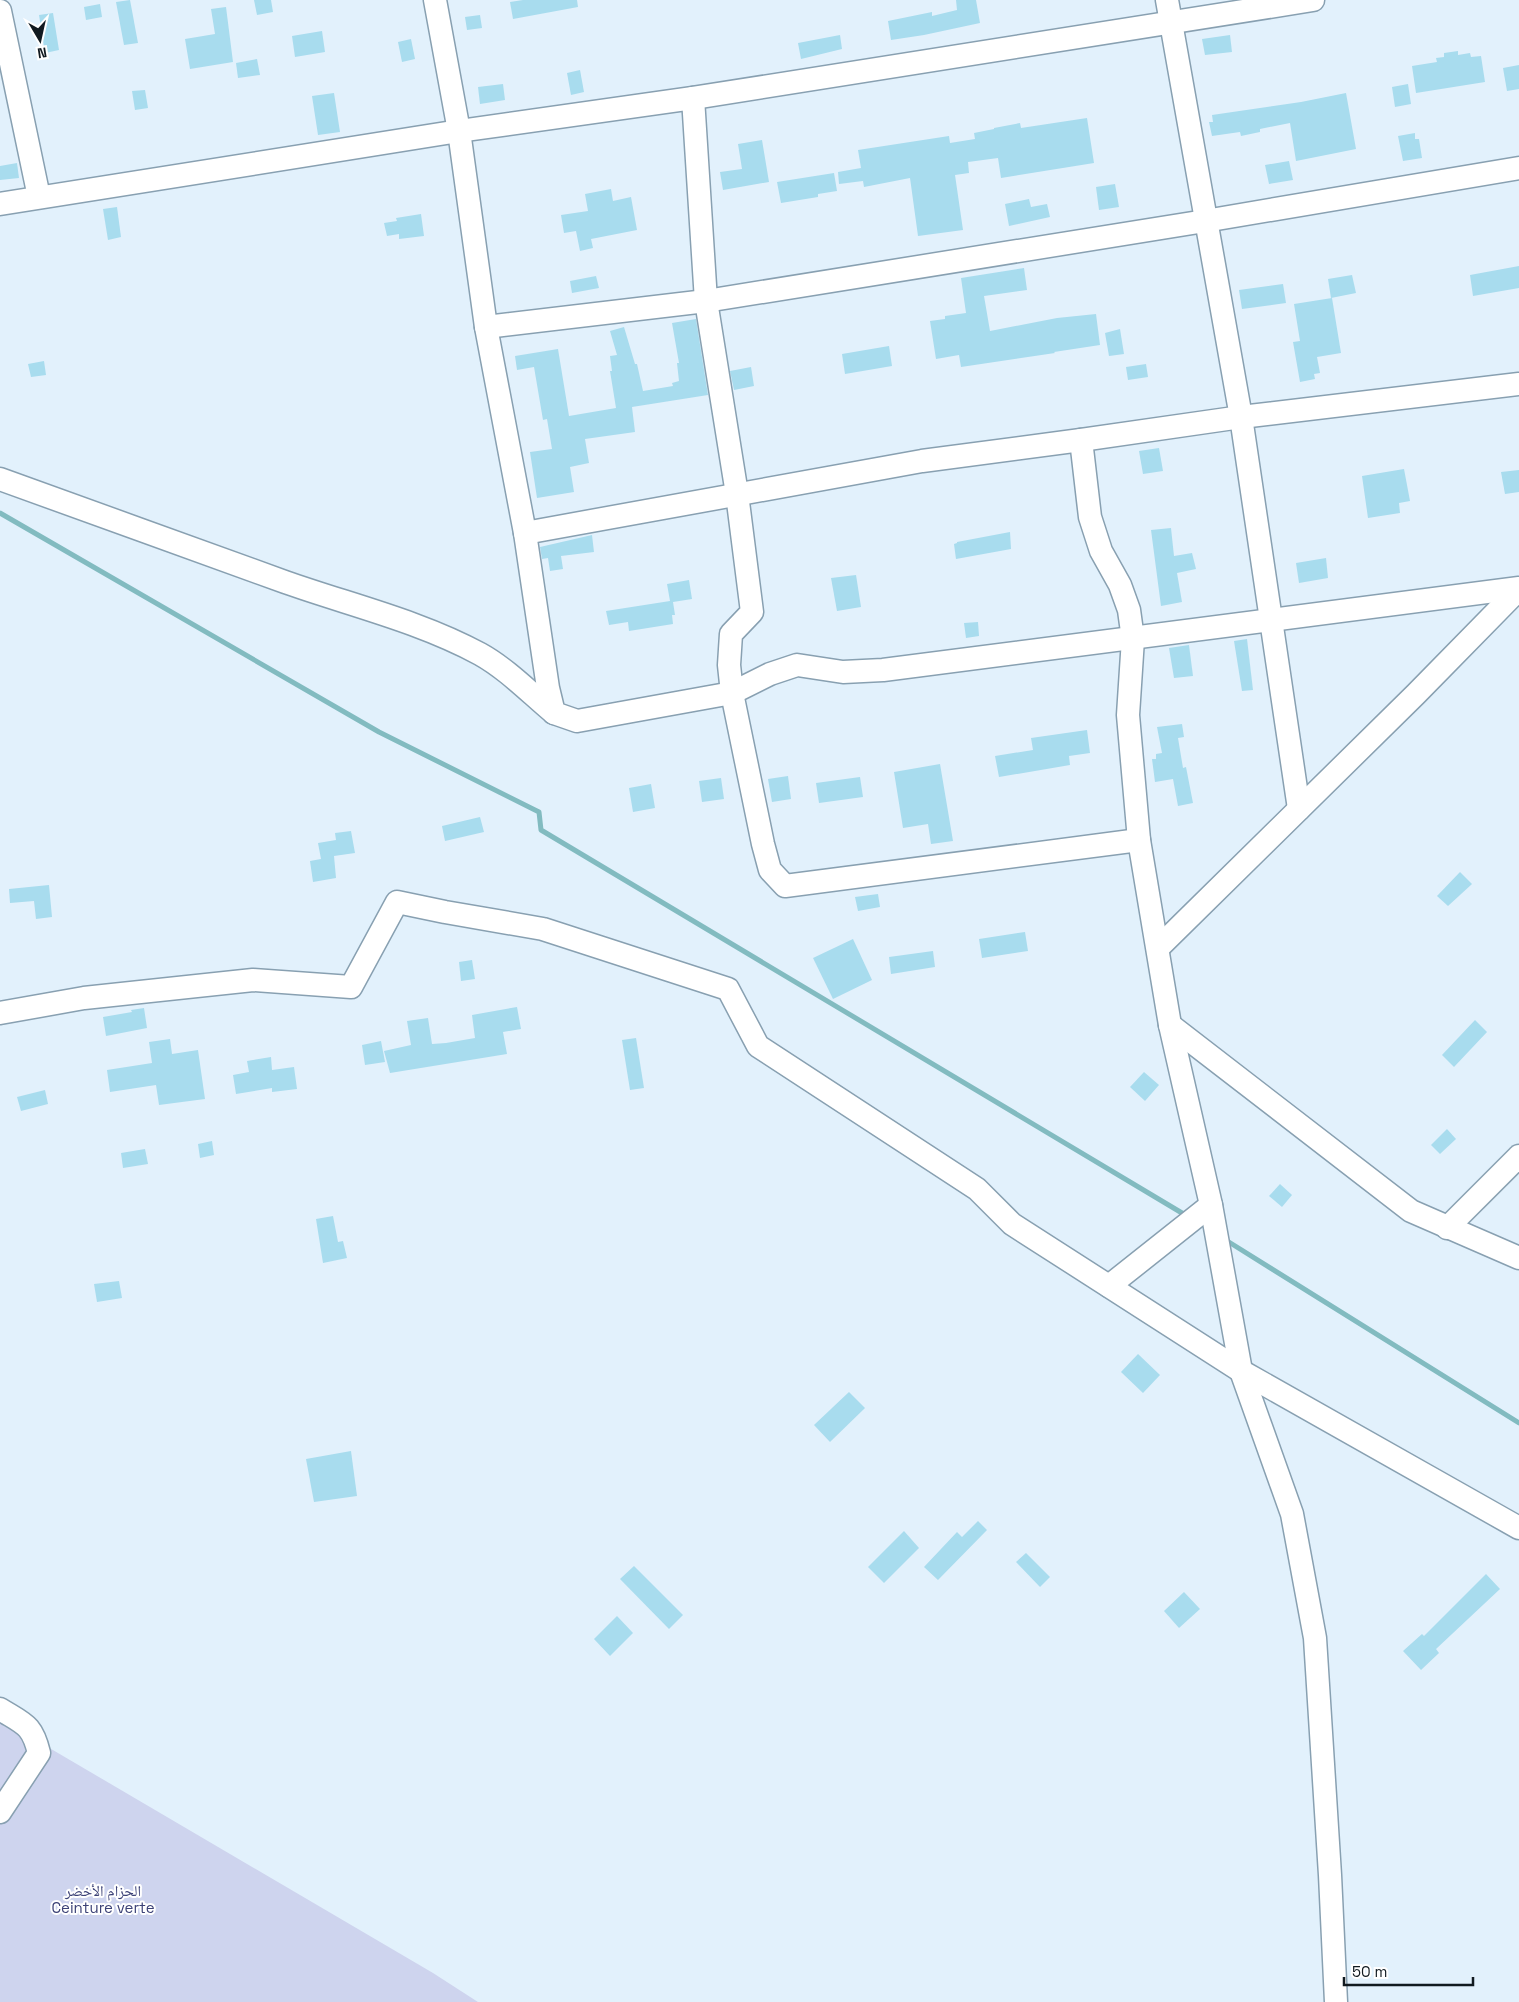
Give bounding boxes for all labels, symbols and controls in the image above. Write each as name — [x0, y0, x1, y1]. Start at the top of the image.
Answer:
north arrow — [15, 15, 65, 65]
text: N — [36, 43, 48, 62]
park label: الحزام الأخضر Ceinture verte — [51, 1881, 155, 1917]
scale bar — [1344, 1954, 1473, 1986]
text: 50 m — [1352, 1962, 1387, 1981]

